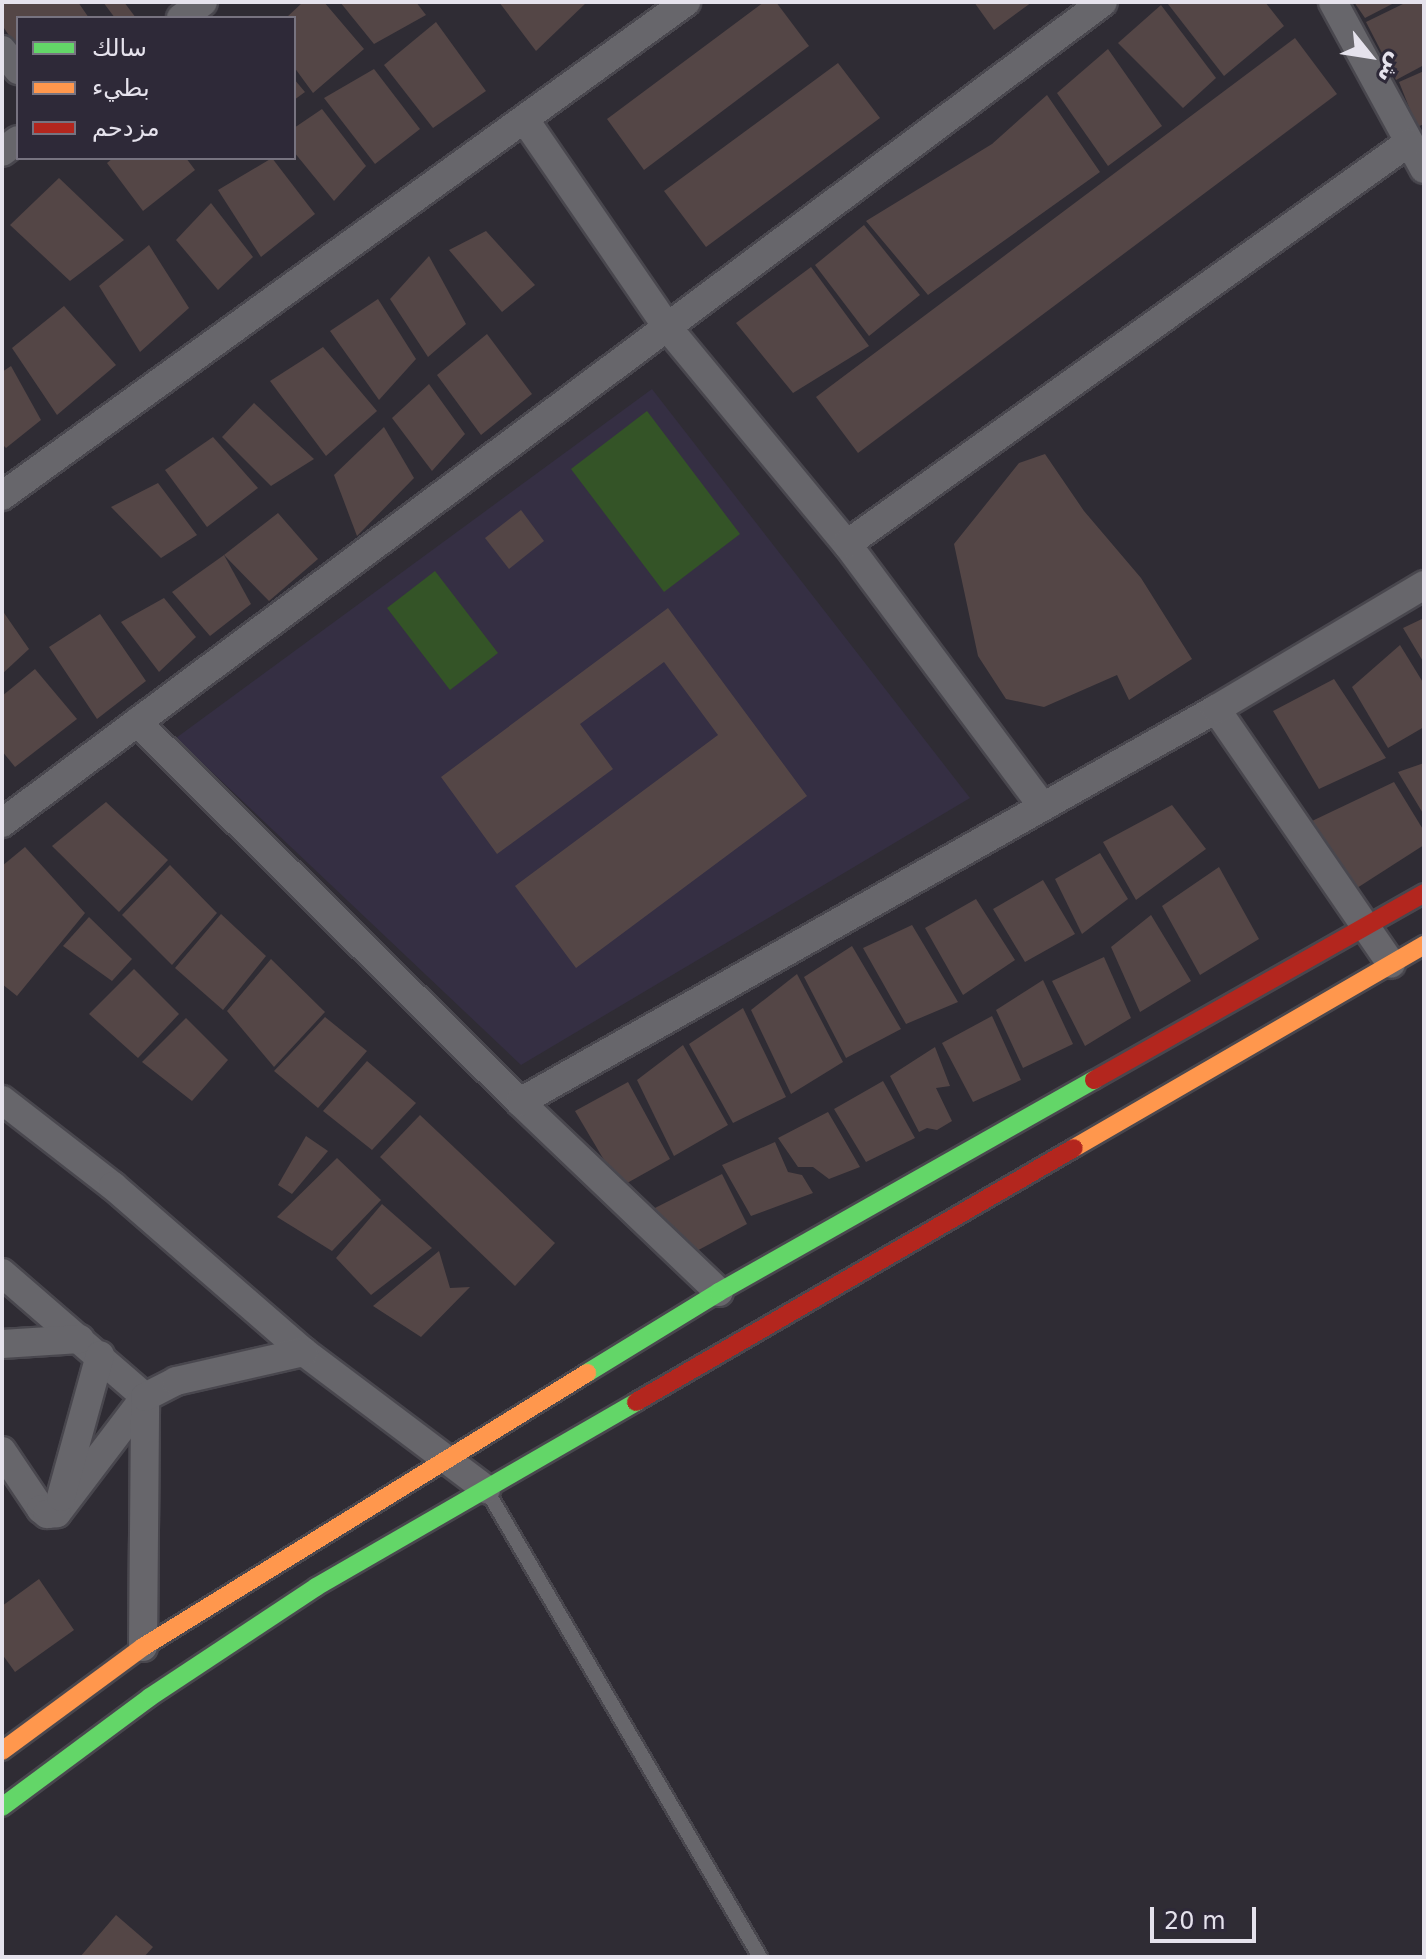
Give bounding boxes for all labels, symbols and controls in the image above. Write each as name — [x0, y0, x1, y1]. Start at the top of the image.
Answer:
legend — [16, 16, 296, 160]
north arrow — [1330, 16, 1410, 96]
text: سالك — [92, 34, 147, 62]
text: ش — [1373, 49, 1410, 88]
text: بطيء — [92, 74, 150, 102]
text: مزدحم — [92, 114, 160, 142]
scale bar — [1154, 1891, 1260, 1941]
text: 20 m — [1164, 1907, 1226, 1935]

